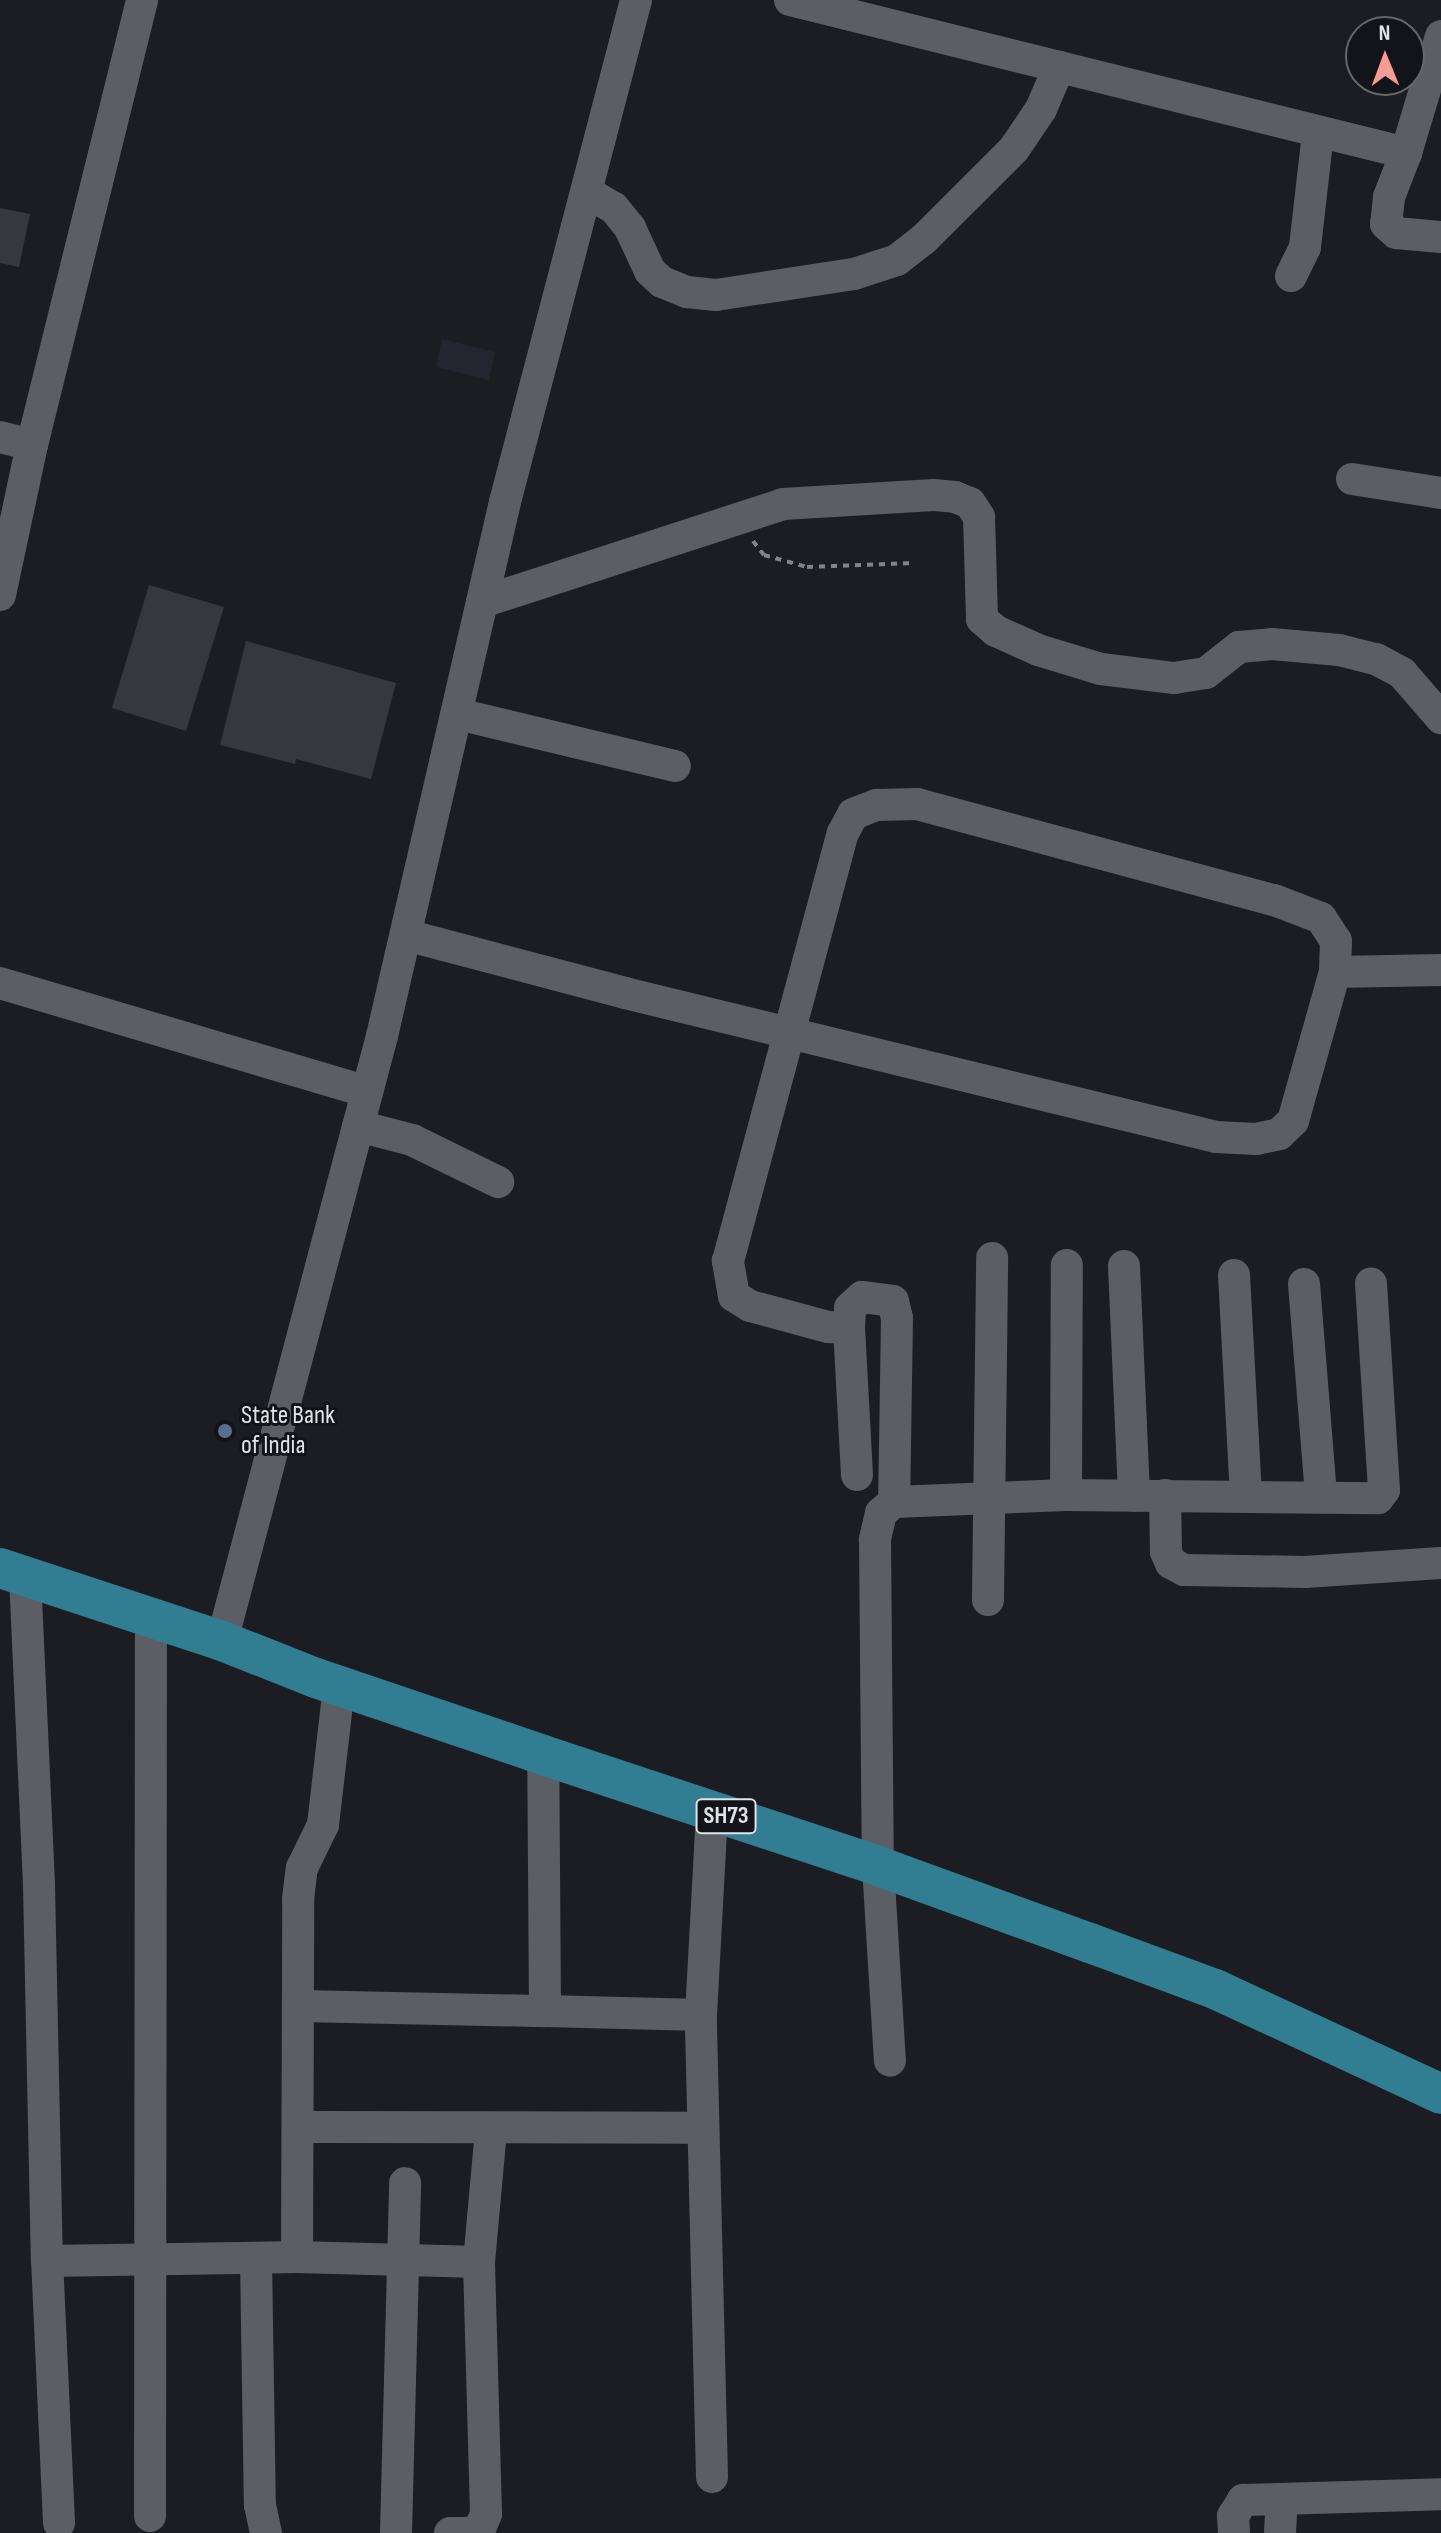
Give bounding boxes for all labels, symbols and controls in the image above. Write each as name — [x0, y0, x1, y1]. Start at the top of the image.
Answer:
north arrow — [1345, 16, 1425, 96]
text: N — [1378, 20, 1391, 47]
place label: State Bank of India — [241, 1400, 335, 1462]
marker: State Bank of India — [216, 1422, 234, 1440]
road number: SH73 — [694, 1796, 758, 1836]

